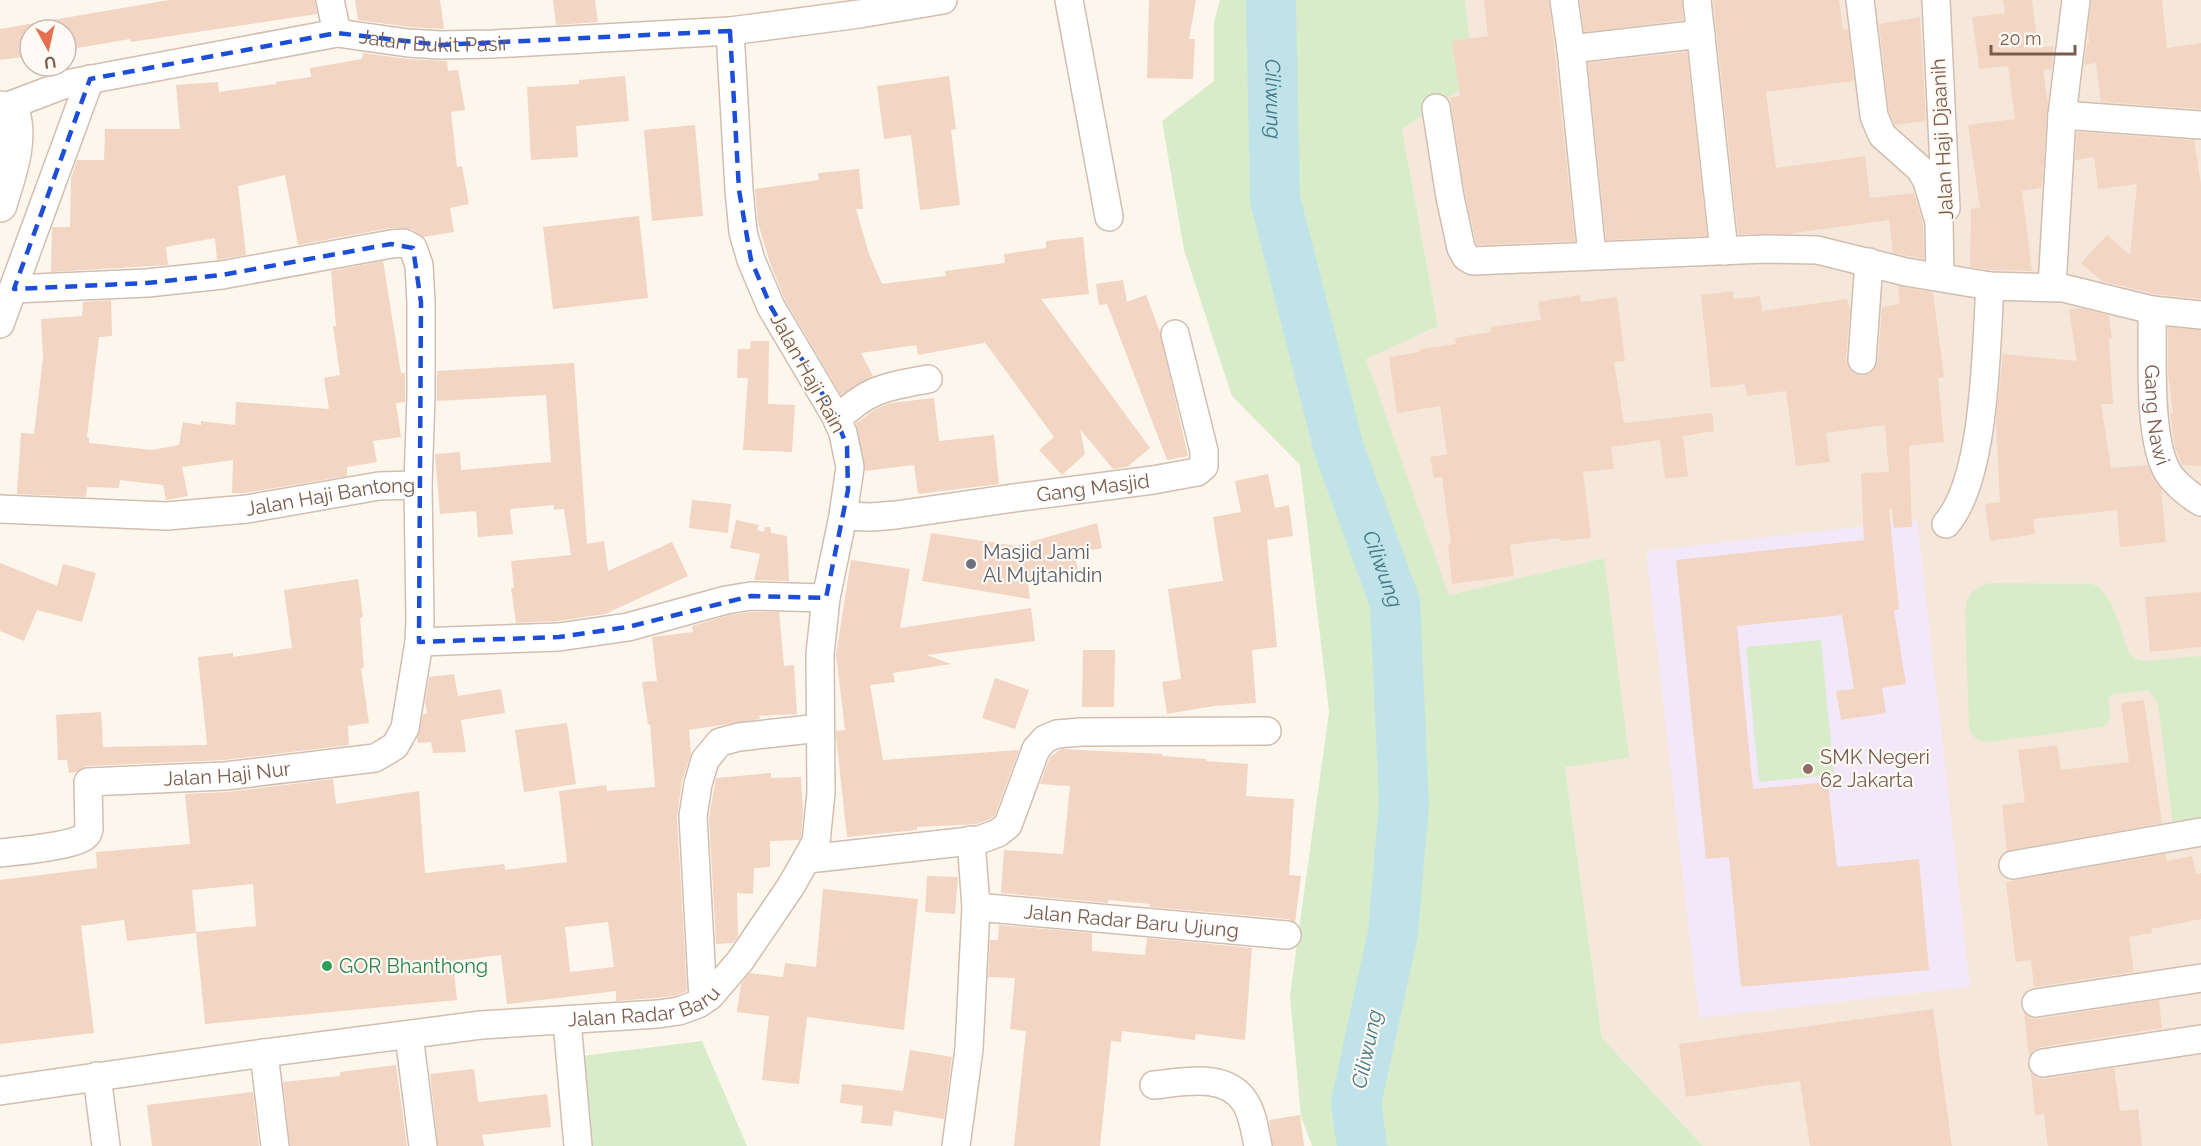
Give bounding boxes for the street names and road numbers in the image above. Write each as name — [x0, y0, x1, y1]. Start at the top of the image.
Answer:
street label: Jalan Bukit Pasir — [358, 24, 510, 57]
street label: Jalan Haji Djaanih — [1926, 58, 1958, 220]
street label: Jalan Haji Rain — [765, 309, 851, 437]
street label: Gang Nawi — [2140, 364, 2175, 469]
street label: Gang Masjid — [1035, 469, 1151, 507]
street label: Jalan Haji Bantong — [244, 473, 416, 521]
street label: Jalan Haji Nur — [163, 756, 292, 791]
street label: Jalan Radar Baru Ujung — [1023, 899, 1240, 943]
street label: Jalan Radar Baru — [567, 981, 725, 1032]

